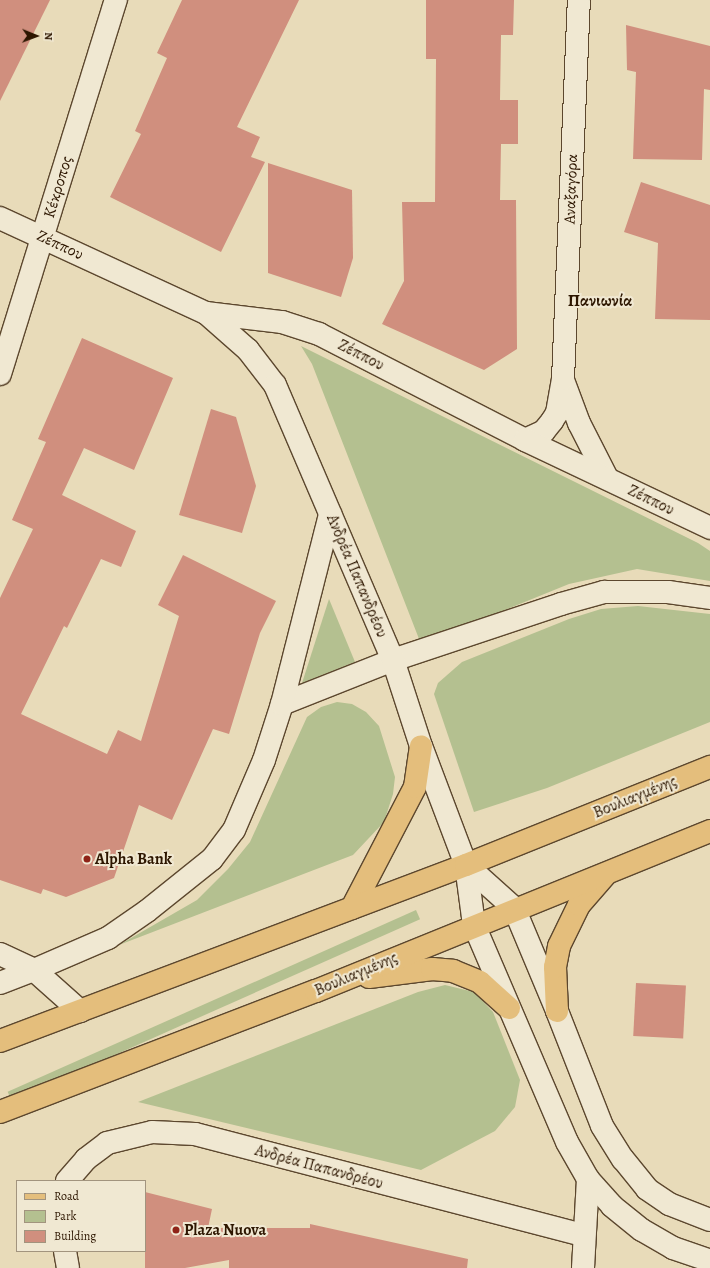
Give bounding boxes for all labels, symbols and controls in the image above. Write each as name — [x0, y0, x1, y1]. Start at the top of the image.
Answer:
north arrow — [16, 16, 56, 56]
text: N — [41, 32, 56, 40]
street label: Κέκροπος — [39, 154, 77, 220]
street label: Αναξαγόρα — [560, 154, 582, 224]
street label: Ζέππου — [34, 226, 86, 264]
district label: Πανιωνία — [568, 291, 632, 311]
street label: Ζέππου — [335, 335, 387, 375]
street label: Ζέππου — [625, 481, 677, 519]
street label: Ανδρέα Παπανδρέου — [322, 512, 392, 640]
street label: Βουλιαγμένης — [590, 772, 680, 822]
place label: Alpha Bank — [95, 849, 172, 869]
marker: Alpha Bank — [82, 854, 92, 864]
street label: Βουλιαγμένης — [312, 948, 400, 1000]
street label: Ανδρέα Παπανδρέου — [253, 1141, 385, 1193]
legend — [16, 1180, 146, 1252]
text: Road — [54, 1188, 79, 1204]
text: Park — [54, 1208, 77, 1224]
place label: Plaza Nuova — [184, 1220, 266, 1240]
marker: Plaza Nuova — [171, 1225, 181, 1235]
text: Building — [54, 1228, 96, 1244]

